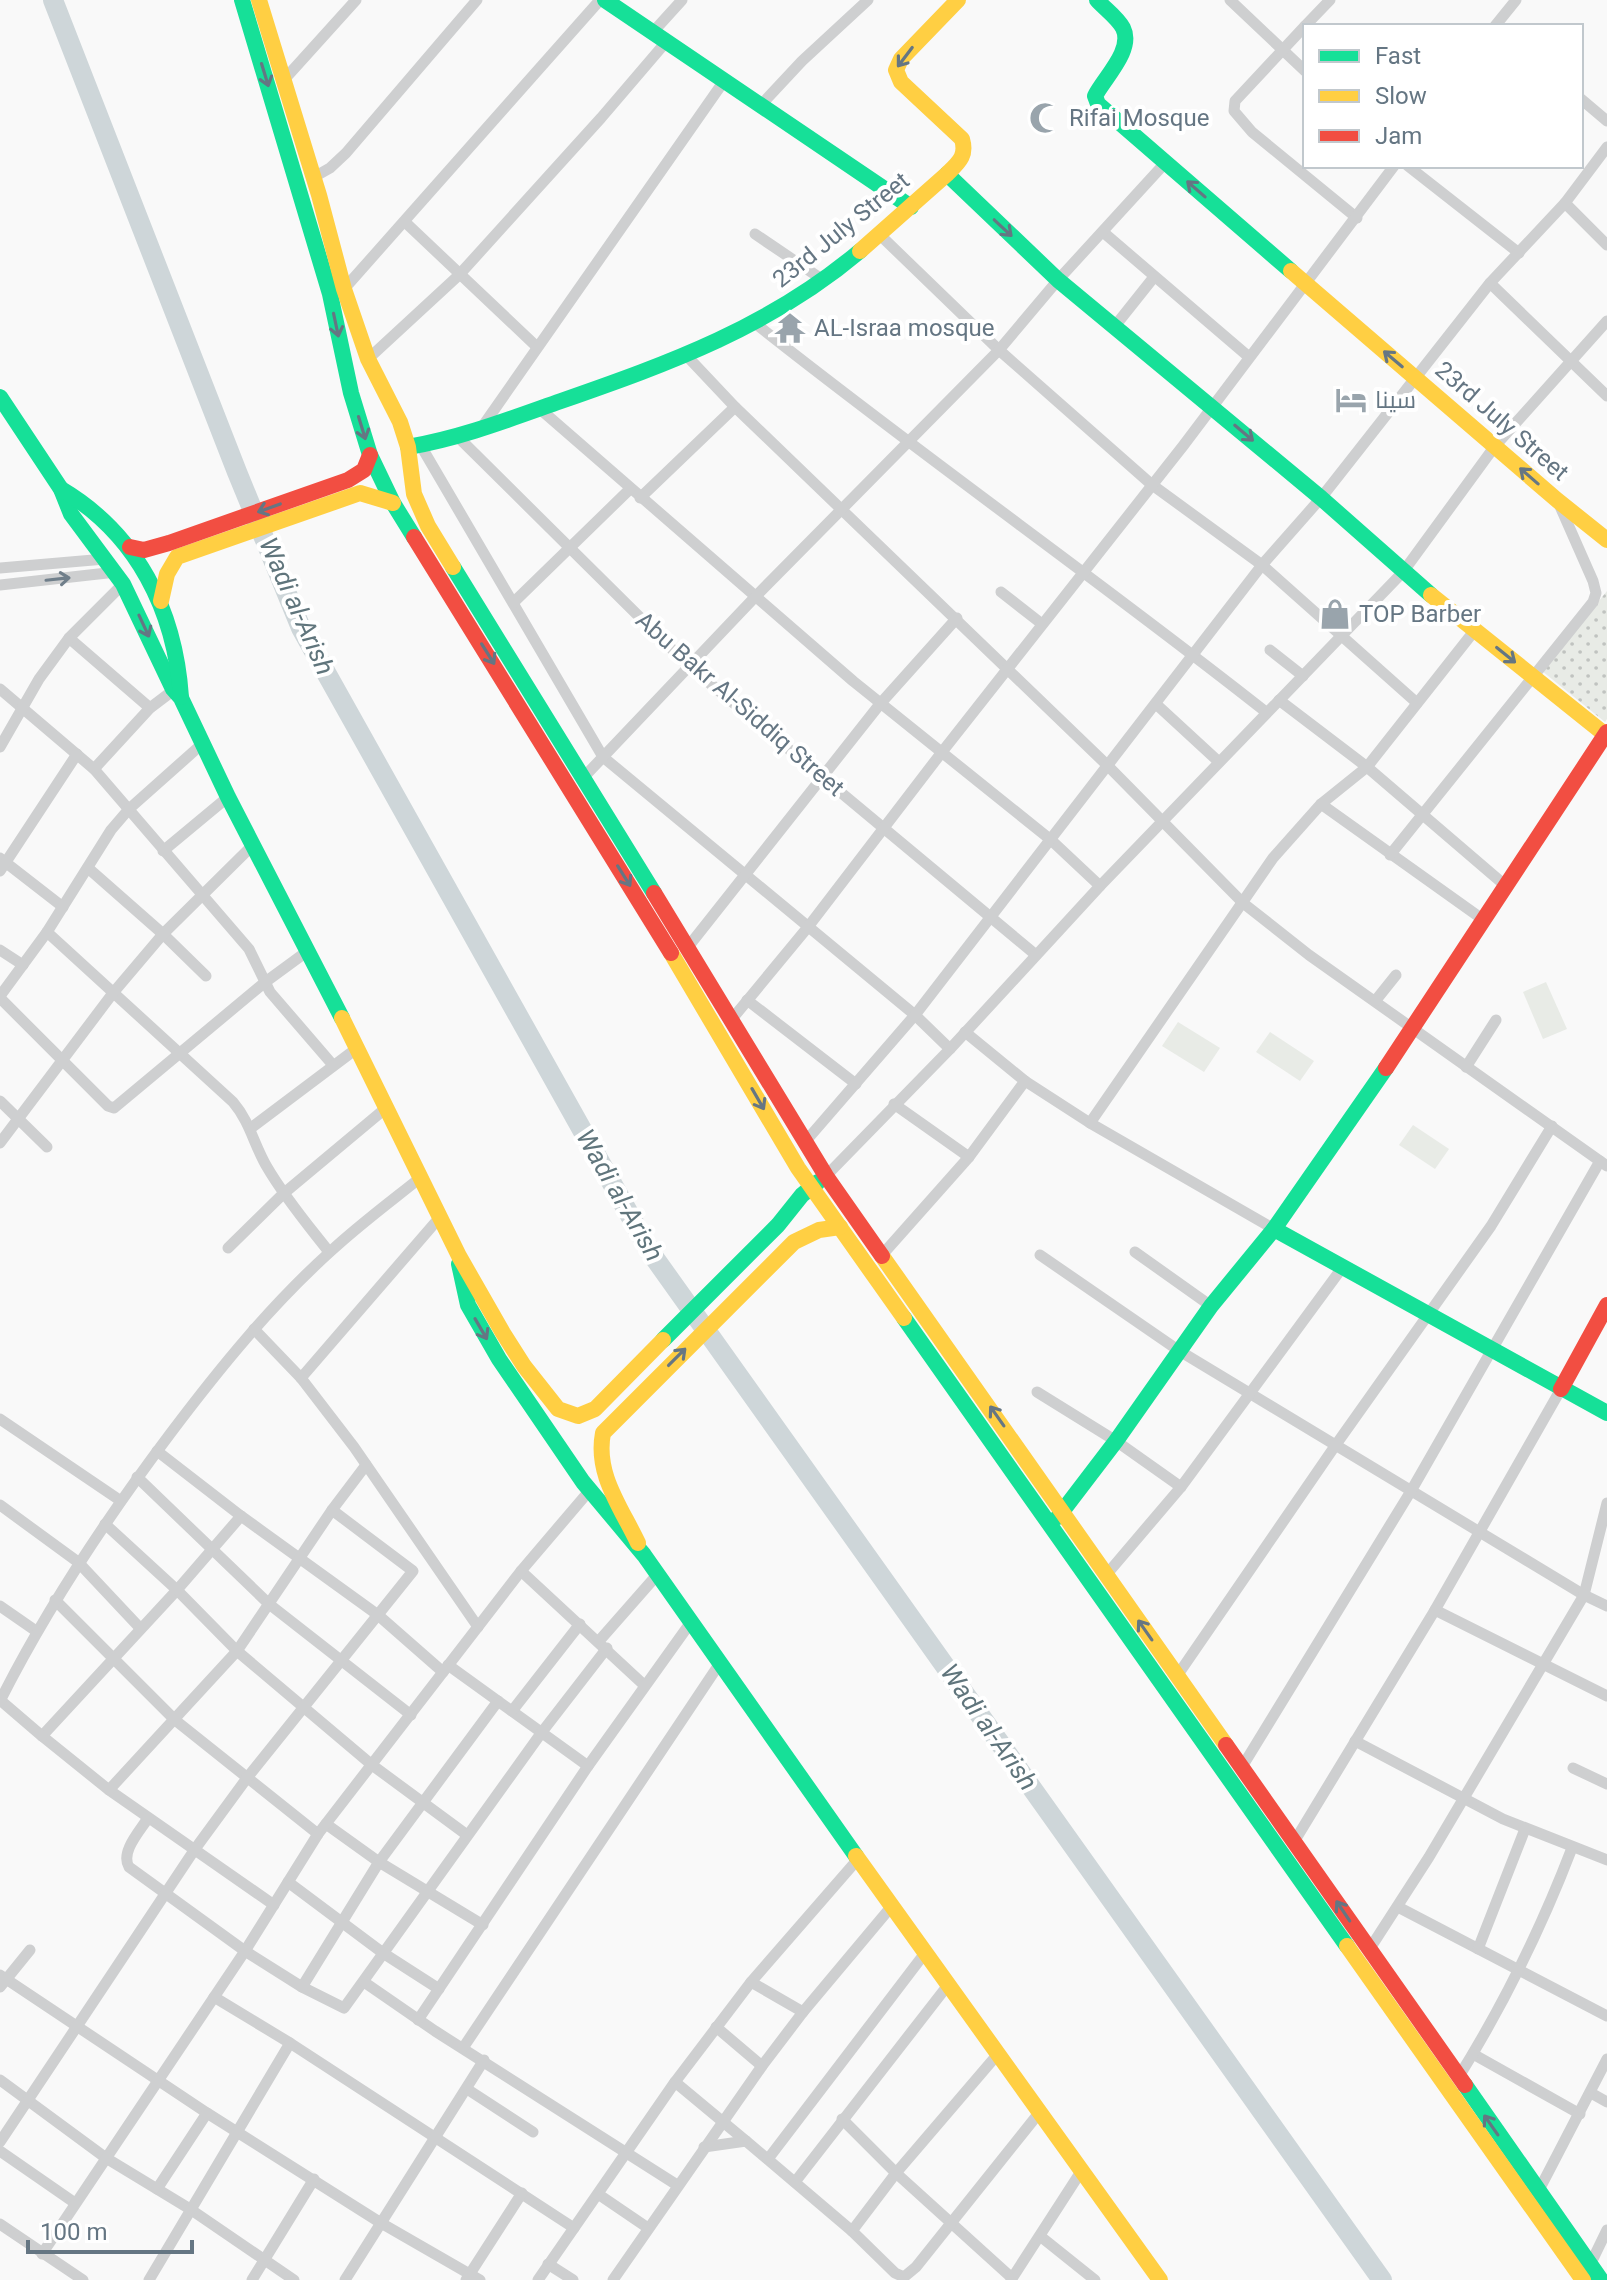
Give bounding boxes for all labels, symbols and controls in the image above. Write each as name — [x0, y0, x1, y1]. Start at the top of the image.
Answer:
legend — [1303, 24, 1583, 168]
text: Fast — [1375, 42, 1421, 70]
one-way arrow — [897, 46, 914, 67]
one-way arrow — [258, 61, 273, 87]
text: Slow — [1375, 82, 1427, 110]
mosque icon: Rifai Mosque — [1028, 101, 1062, 135]
place label: Rifai Mosque — [1069, 104, 1209, 132]
text: Jam — [1375, 122, 1422, 150]
street label: 23rd July Street — [767, 166, 915, 294]
one-way arrow — [1187, 180, 1207, 198]
one-way arrow — [993, 218, 1013, 237]
one-way arrow — [329, 311, 344, 337]
temple icon: AL-Israa mosque — [773, 311, 807, 345]
place label: AL-Israa mosque — [814, 314, 995, 342]
one-way arrow — [1384, 350, 1404, 368]
street label: 23rd July Street — [1430, 356, 1574, 487]
hotel icon: سينا — [1334, 383, 1368, 417]
place label: سينا — [1375, 386, 1416, 414]
one-way arrow — [356, 415, 370, 440]
one-way arrow — [1233, 424, 1253, 442]
one-way arrow — [1519, 467, 1540, 485]
one-way arrow — [257, 501, 282, 516]
water label: Wadi al-Arish — [253, 533, 341, 679]
one-way arrow — [44, 571, 71, 586]
shop icon: TOP Barber — [1318, 597, 1352, 631]
place label: TOP Barber — [1359, 600, 1481, 628]
street label: Abu Bakr Al-Siddiq Street — [630, 606, 850, 802]
one-way arrow — [137, 614, 152, 638]
one-way arrow — [481, 642, 497, 665]
one-way arrow — [1495, 646, 1516, 664]
one-way arrow — [617, 864, 633, 887]
one-way arrow — [751, 1086, 766, 1110]
water label: Wadi al-Arish — [570, 1124, 670, 1266]
one-way arrow — [474, 1317, 489, 1341]
one-way arrow — [667, 1348, 686, 1367]
one-way arrow — [989, 1406, 1005, 1428]
one-way arrow — [1137, 1619, 1153, 1641]
water label: Wadi al-Arish — [934, 1658, 1044, 1796]
one-way arrow — [1335, 1901, 1351, 1923]
one-way arrow — [1483, 2115, 1500, 2136]
scale bar — [28, 2204, 192, 2254]
text: 100 m — [40, 2218, 107, 2246]

